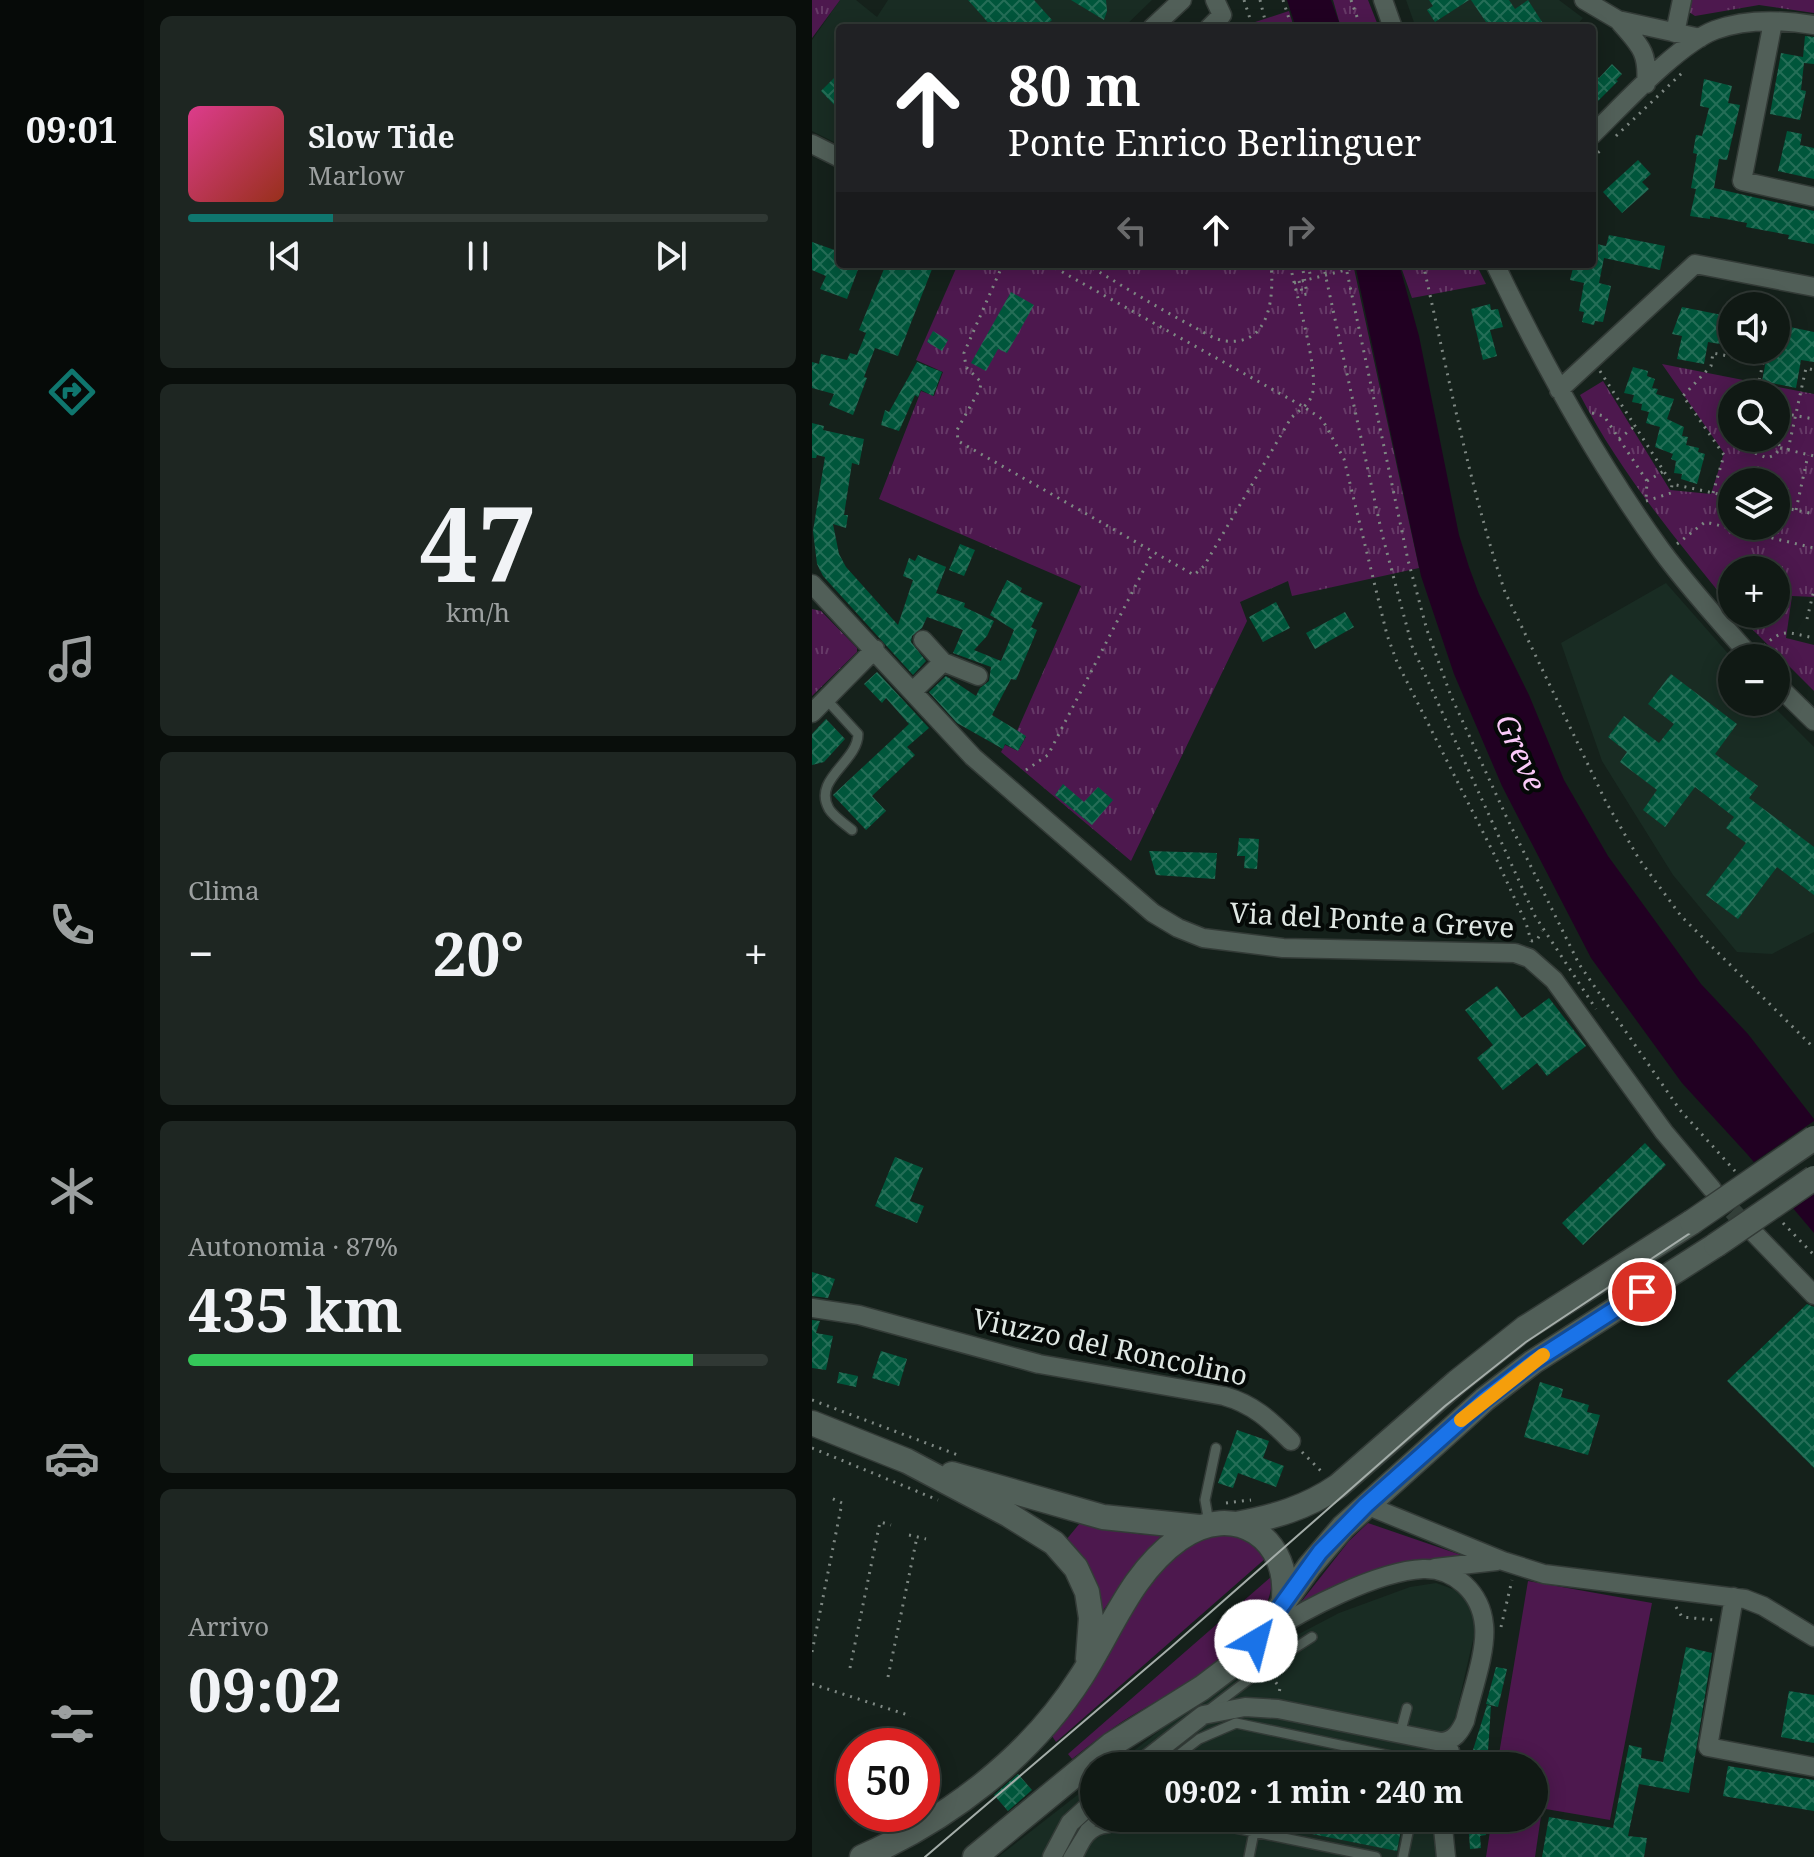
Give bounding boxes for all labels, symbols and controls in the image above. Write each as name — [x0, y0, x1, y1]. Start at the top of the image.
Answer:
text: 80 m — [1008, 46, 1141, 122]
icon: ahead — [876, 56, 980, 160]
text: 09:01 — [26, 105, 118, 154]
text: Slow Tide — [308, 116, 455, 157]
text: Ponte Enrico Berlinguer — [1008, 118, 1421, 167]
text: Marlow — [308, 157, 405, 193]
icon: left — [1110, 208, 1154, 252]
icon: ahead — [1194, 208, 1238, 252]
icon: right — [1278, 208, 1322, 252]
icon: previous — [263, 234, 307, 278]
icon: pause — [456, 234, 500, 278]
icon: next — [649, 234, 693, 278]
map controls — [1718, 292, 1790, 716]
button: sound — [1718, 292, 1790, 364]
icon: directions — [44, 364, 100, 420]
button: search — [1718, 380, 1790, 452]
button: layers — [1718, 468, 1790, 540]
text: 47 — [419, 471, 537, 612]
button: + — [1718, 556, 1790, 628]
text: km/h — [446, 594, 510, 630]
icon: music — [44, 631, 100, 687]
button: − — [1718, 644, 1790, 716]
water label: Greve — [1486, 707, 1557, 798]
text: Clima — [188, 872, 260, 908]
street label: Via del Ponte a Greve — [1229, 893, 1515, 945]
icon: phone — [44, 897, 100, 953]
text: 20° — [433, 912, 524, 994]
text: − — [188, 923, 213, 983]
text: + — [743, 923, 768, 983]
icon: climate — [44, 1163, 100, 1219]
text: Autonomia · 87% — [188, 1228, 398, 1264]
pin — [1608, 1258, 1676, 1326]
text: 435 km — [188, 1268, 403, 1350]
icon: arrive — [1620, 1270, 1664, 1314]
street label: Viuzzo del Roncolino — [969, 1298, 1251, 1394]
icon: car — [44, 1430, 100, 1486]
position arrow — [1214, 1599, 1298, 1683]
text: Arrivo — [188, 1608, 269, 1644]
text: 09:02 — [188, 1648, 342, 1730]
icon: filters — [44, 1696, 100, 1752]
speed limit sign: 50 — [836, 1728, 940, 1832]
text: 09:02 · 1 min · 240 m — [1165, 1771, 1463, 1812]

